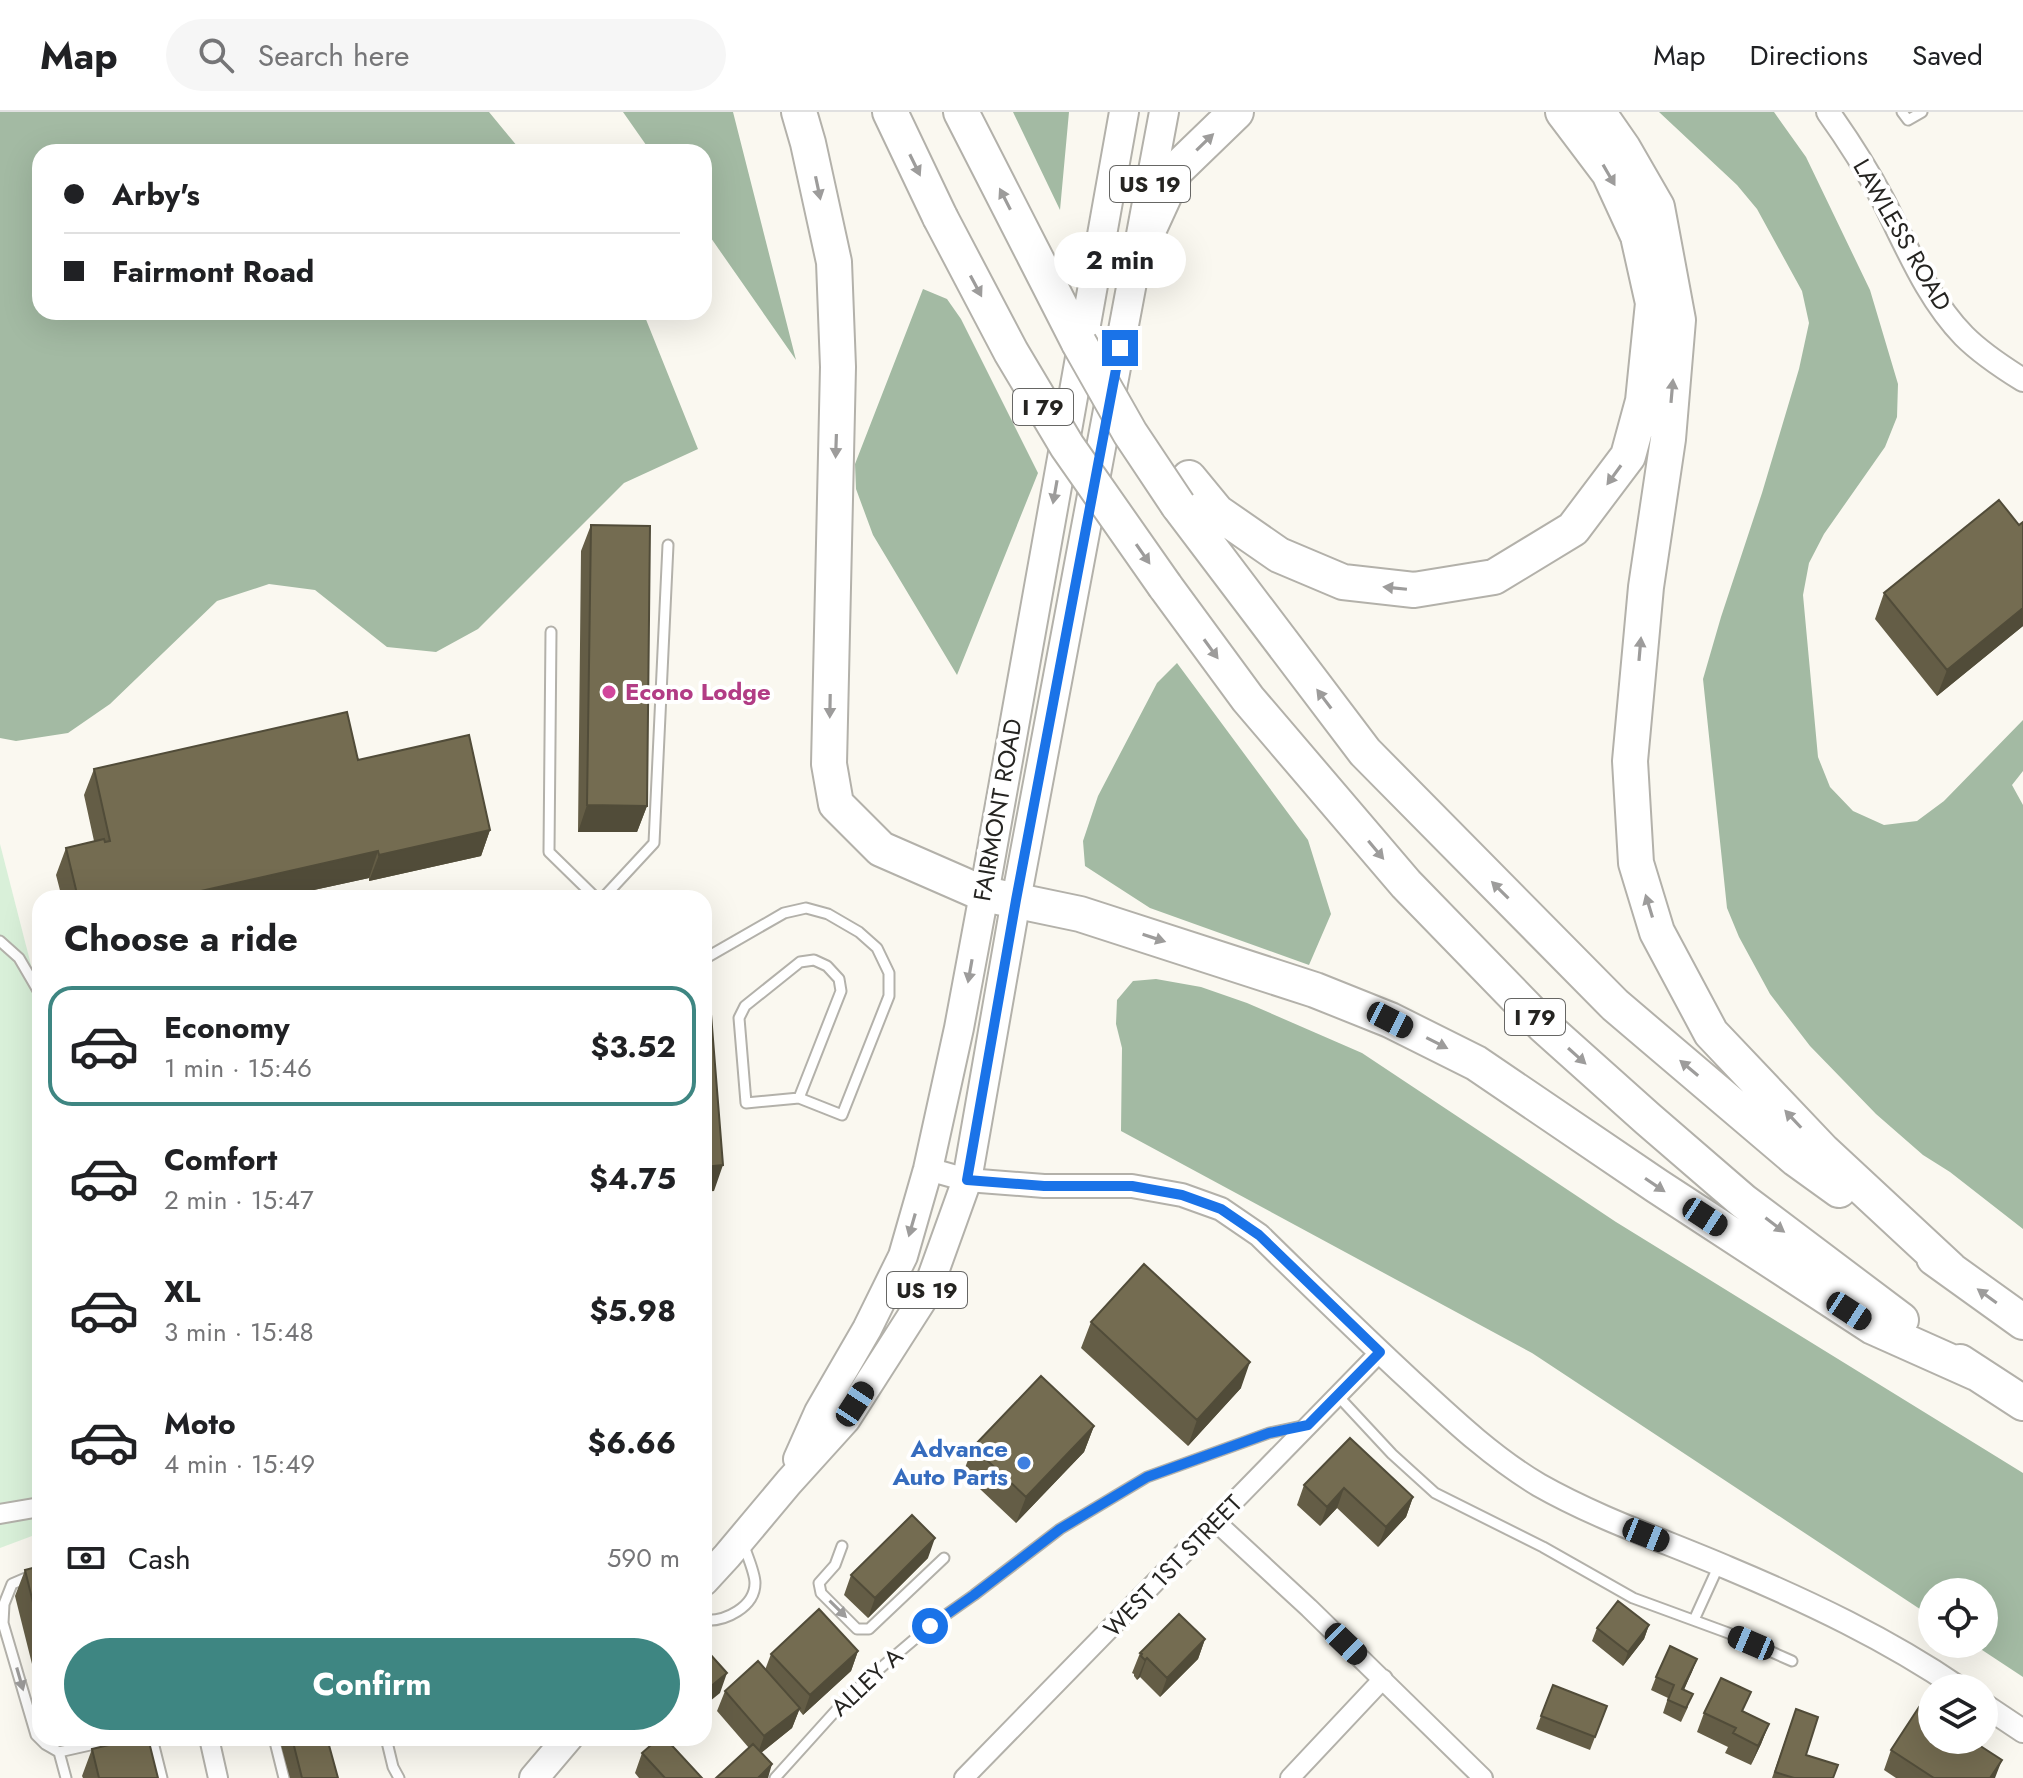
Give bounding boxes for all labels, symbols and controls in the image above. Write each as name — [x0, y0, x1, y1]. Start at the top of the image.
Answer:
search box — [166, 19, 726, 91]
text: Map — [40, 28, 118, 83]
icon: search — [194, 33, 238, 77]
text: Search here — [258, 34, 410, 77]
text: Map — [1653, 35, 1705, 76]
text: Directions — [1749, 35, 1868, 76]
text: Saved — [1912, 35, 1983, 76]
one-way arrow — [1195, 133, 1214, 152]
street label: LAWLESS ROAD — [1845, 152, 1960, 317]
one-way arrow — [908, 153, 922, 176]
one-way arrow — [1602, 164, 1616, 186]
road number: US 19 — [1110, 166, 1190, 202]
text: Arby's — [112, 173, 200, 216]
one-way arrow — [812, 175, 825, 200]
one-way arrow — [998, 187, 1012, 210]
callout: 2 min — [1054, 232, 1186, 288]
text: 2 min — [1086, 241, 1154, 279]
text: Fairmont Road — [112, 250, 314, 293]
one-way arrow — [969, 275, 982, 298]
route end — [1102, 330, 1138, 366]
one-way arrow — [1666, 378, 1679, 403]
road number: I 79 — [1013, 389, 1073, 425]
one-way arrow — [830, 434, 842, 459]
one-way arrow — [1606, 465, 1622, 485]
one-way arrow — [1048, 480, 1060, 505]
one-way arrow — [1135, 544, 1150, 565]
one-way arrow — [1382, 581, 1407, 594]
one-way arrow — [1634, 636, 1647, 661]
one-way arrow — [1203, 639, 1219, 659]
place label: Econo Lodge — [625, 674, 771, 709]
marker: Econo Lodge — [600, 683, 618, 701]
one-way arrow — [1317, 688, 1333, 709]
one-way arrow — [823, 694, 836, 719]
street label: FAIRMONT ROAD — [964, 716, 1031, 904]
one-way arrow — [1367, 840, 1385, 859]
one-way arrow — [1491, 881, 1510, 899]
one-way arrow — [1642, 893, 1655, 917]
text: Choose a ride — [64, 912, 298, 964]
one-way arrow — [1143, 932, 1167, 945]
one-way arrow — [963, 959, 975, 984]
car — [1363, 998, 1417, 1042]
road number: I 79 — [1505, 999, 1565, 1035]
text: Economy — [164, 1006, 290, 1049]
icon: car — [68, 1010, 140, 1082]
text: $3.52 — [590, 1025, 676, 1068]
one-way arrow — [1426, 1037, 1449, 1050]
one-way arrow — [1567, 1047, 1587, 1064]
text: 1 min · 15:46 — [164, 1049, 312, 1087]
one-way arrow — [1679, 1060, 1699, 1077]
one-way arrow — [1784, 1110, 1802, 1129]
text: Comfort — [164, 1138, 277, 1181]
icon: car — [68, 1142, 140, 1214]
text: $4.75 — [589, 1157, 676, 1200]
one-way arrow — [1644, 1177, 1666, 1192]
text: 2 min · 15:47 — [164, 1181, 314, 1219]
car — [1678, 1194, 1732, 1240]
one-way arrow — [905, 1213, 918, 1237]
one-way arrow — [1764, 1216, 1785, 1232]
text: XL — [164, 1270, 200, 1313]
road number: US 19 — [887, 1272, 967, 1308]
icon: car — [68, 1274, 140, 1346]
car — [1822, 1288, 1876, 1334]
one-way arrow — [1976, 1288, 1997, 1304]
text: $5.98 — [589, 1289, 676, 1332]
text: 3 min · 15:48 — [164, 1313, 314, 1351]
car — [832, 1377, 878, 1431]
text: Moto — [164, 1402, 236, 1445]
icon: car — [68, 1406, 140, 1478]
text: $6.66 — [587, 1421, 676, 1464]
place label: Advance Auto Parts — [891, 1431, 1008, 1494]
text: 4 min · 15:49 — [164, 1445, 315, 1483]
marker: Advance Auto Parts — [1015, 1454, 1033, 1472]
street label: WEST 1ST STREET — [1095, 1487, 1250, 1645]
car — [1619, 1515, 1673, 1555]
icon: cash — [64, 1536, 108, 1580]
text: Cash — [128, 1537, 191, 1580]
text: 590 m — [607, 1539, 680, 1577]
map controls — [1918, 1578, 1998, 1754]
button: locate — [1918, 1578, 1998, 1658]
one-way arrow — [828, 1600, 847, 1619]
route start — [912, 1608, 948, 1644]
car — [1320, 1619, 1372, 1669]
car — [1724, 1623, 1778, 1663]
button: Confirm — [64, 1638, 680, 1730]
street label: ALLEY A — [823, 1639, 911, 1724]
one-way arrow — [14, 1667, 26, 1692]
button: layers — [1918, 1674, 1998, 1754]

